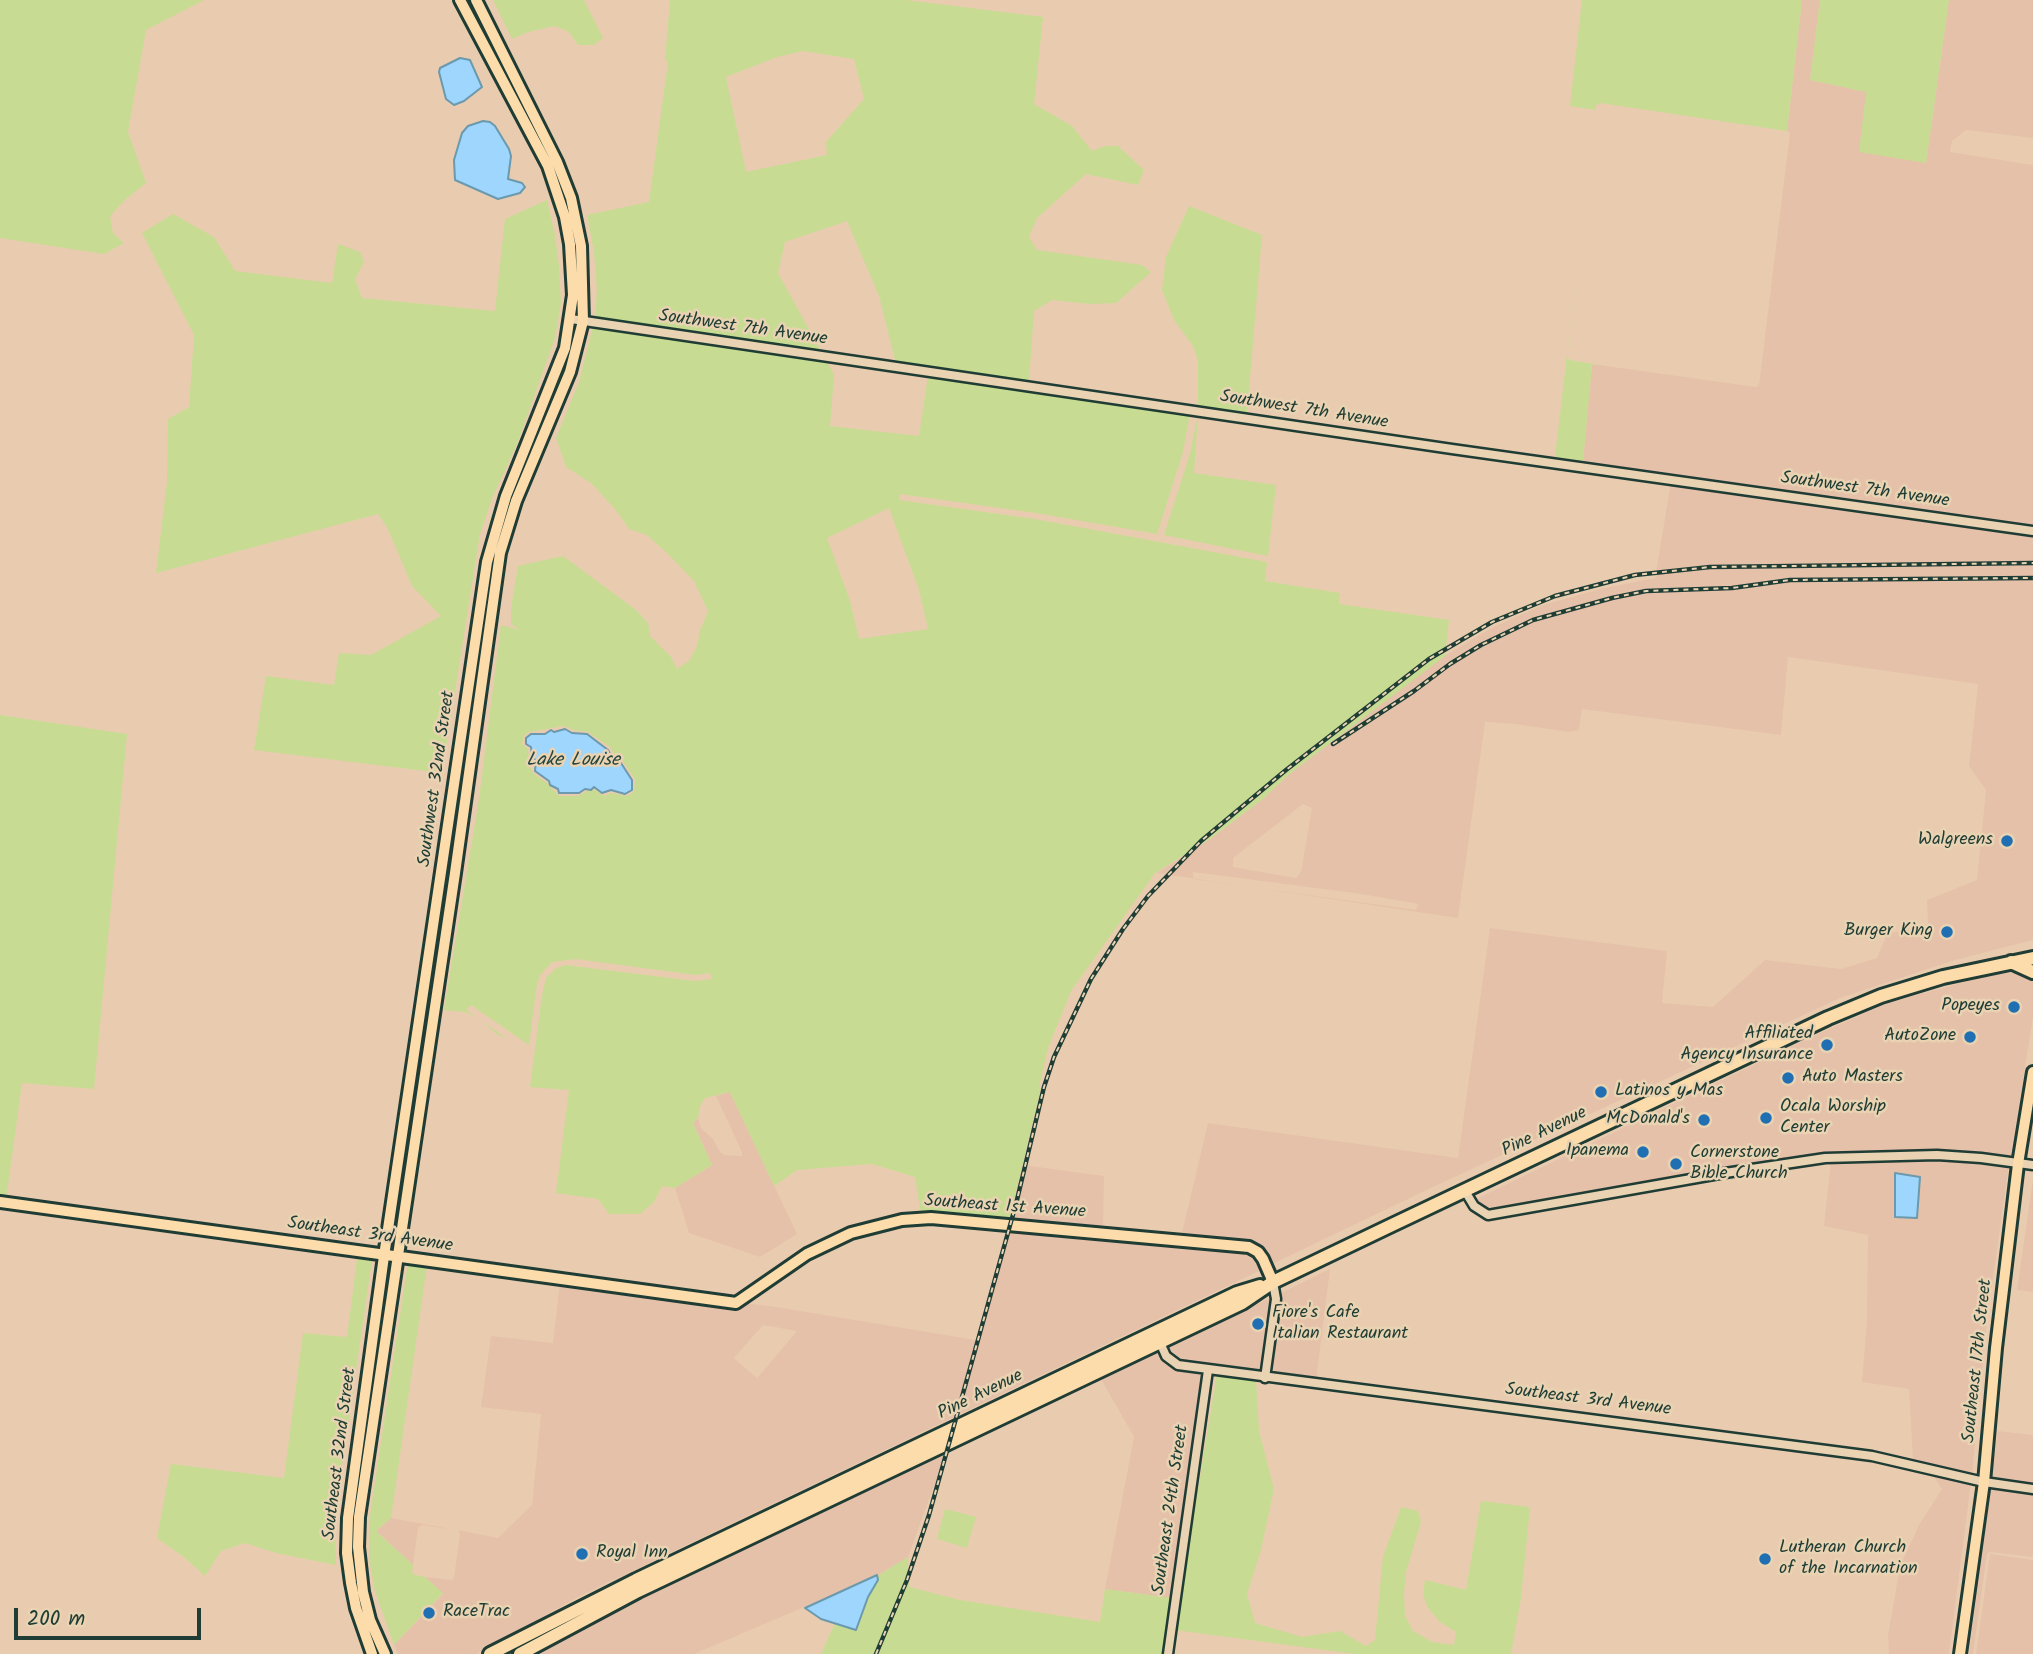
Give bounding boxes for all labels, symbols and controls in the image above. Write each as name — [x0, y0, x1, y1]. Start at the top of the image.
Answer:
street label: Southwest 7th Avenue — [657, 306, 829, 352]
street label: Southwest 7th Avenue — [1218, 387, 1390, 435]
street label: Southwest 7th Avenue — [1779, 468, 1951, 514]
street label: Southwest 32nd Street — [415, 690, 461, 868]
water label: Lake Louise — [526, 751, 620, 773]
place label: Walgreens — [1918, 830, 1993, 852]
marker: Walgreens — [1999, 833, 2015, 849]
place label: Burger King — [1844, 921, 1933, 943]
marker: Burger King — [1939, 924, 1955, 940]
place label: Popeyes — [1941, 996, 2000, 1018]
marker: Popeyes — [2006, 999, 2022, 1015]
place label: Affiliated Agency Insurance — [1681, 1024, 1813, 1066]
place label: AutoZone — [1884, 1026, 1956, 1048]
marker: AutoZone — [1962, 1029, 1978, 1045]
marker: Affiliated Agency Insurance — [1819, 1037, 1835, 1053]
place label: Auto Masters — [1802, 1067, 1903, 1089]
marker: Auto Masters — [1780, 1070, 1796, 1086]
place label: Latinos y Mas — [1615, 1081, 1723, 1103]
marker: Latinos y Mas — [1593, 1084, 1609, 1100]
place label: Ocala Worship Center — [1780, 1097, 1886, 1140]
street label: Pine Avenue — [1499, 1103, 1591, 1163]
place label: McDonald's — [1606, 1109, 1690, 1131]
marker: Ocala Worship Center — [1758, 1110, 1774, 1126]
marker: McDonald's — [1696, 1112, 1712, 1128]
place label: Ipanema — [1566, 1141, 1629, 1163]
place label: Cornerstone Bible Church — [1690, 1143, 1788, 1186]
marker: Ipanema — [1635, 1144, 1651, 1160]
marker: Cornerstone Bible Church — [1668, 1156, 1684, 1172]
street label: Southeast 1st Avenue — [924, 1192, 1086, 1224]
street label: Southeast 3rd Avenue — [286, 1214, 454, 1258]
street label: Southeast 17th Street — [1960, 1278, 1998, 1444]
place label: Fiore's Cafe Italian Restaurant — [1272, 1303, 1408, 1346]
marker: Fiore's Cafe Italian Restaurant — [1250, 1316, 1266, 1332]
street label: Pine Avenue — [935, 1366, 1027, 1426]
street label: Southeast 32nd Street — [320, 1367, 362, 1541]
street label: Southeast 3rd Avenue — [1504, 1380, 1672, 1422]
street label: Southeast 24th Street — [1149, 1424, 1195, 1596]
place label: Lutheran Church of the Incarnation — [1779, 1538, 1918, 1580]
place label: Royal Inn — [596, 1543, 668, 1565]
marker: Royal Inn — [574, 1546, 590, 1562]
marker: Lutheran Church of the Incarnation — [1757, 1551, 1773, 1567]
scale bar — [18, 1594, 205, 1638]
place label: RaceTrac — [443, 1602, 510, 1624]
text: 200 m — [27, 1603, 85, 1636]
marker: RaceTrac — [421, 1605, 437, 1621]

